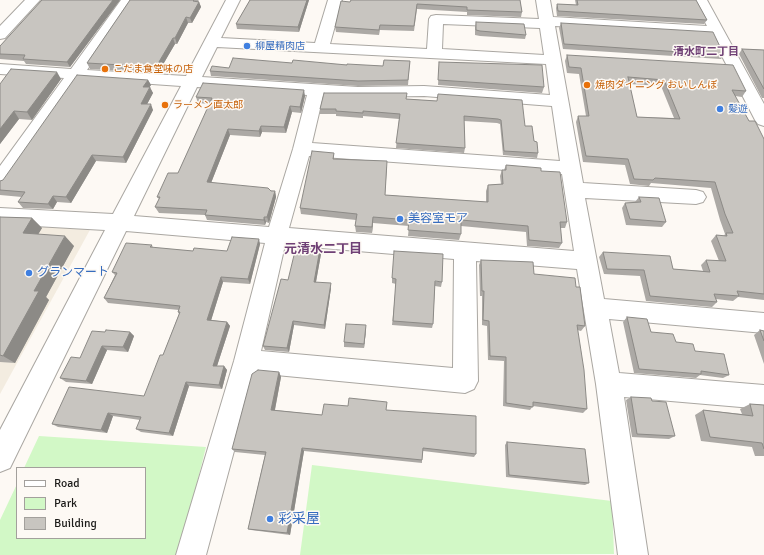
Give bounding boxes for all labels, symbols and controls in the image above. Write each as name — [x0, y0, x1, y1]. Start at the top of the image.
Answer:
place label: 柳屋精肉店 — [255, 40, 305, 52]
marker: 柳屋精肉店 — [242, 41, 252, 51]
district label: 清水町二丁目 — [673, 45, 739, 59]
place label: こだま食堂味の店 — [113, 63, 193, 75]
marker: こだま食堂味の店 — [100, 64, 110, 74]
place label: 焼肉ダイニング おいしんぼ — [595, 79, 717, 91]
marker: 焼肉ダイニング おいしんぼ — [582, 80, 592, 90]
place label: ラーメン直太郎 — [173, 99, 243, 111]
marker: ラーメン直太郎 — [160, 100, 170, 110]
place label: 髪遊 — [728, 103, 748, 115]
marker: 髪遊 — [715, 104, 725, 114]
place label: 美容室モア — [408, 212, 468, 226]
marker: 美容室モア — [395, 214, 405, 224]
district label: 元清水二丁目 — [284, 242, 362, 258]
place label: グランマート — [37, 266, 109, 280]
marker: グランマート — [24, 268, 34, 278]
legend — [16, 467, 146, 539]
text: Road — [54, 476, 80, 491]
text: Park — [54, 496, 77, 511]
place label: 彩采屋 — [278, 511, 320, 527]
marker: 彩采屋 — [265, 514, 275, 524]
text: Building — [54, 516, 97, 531]

